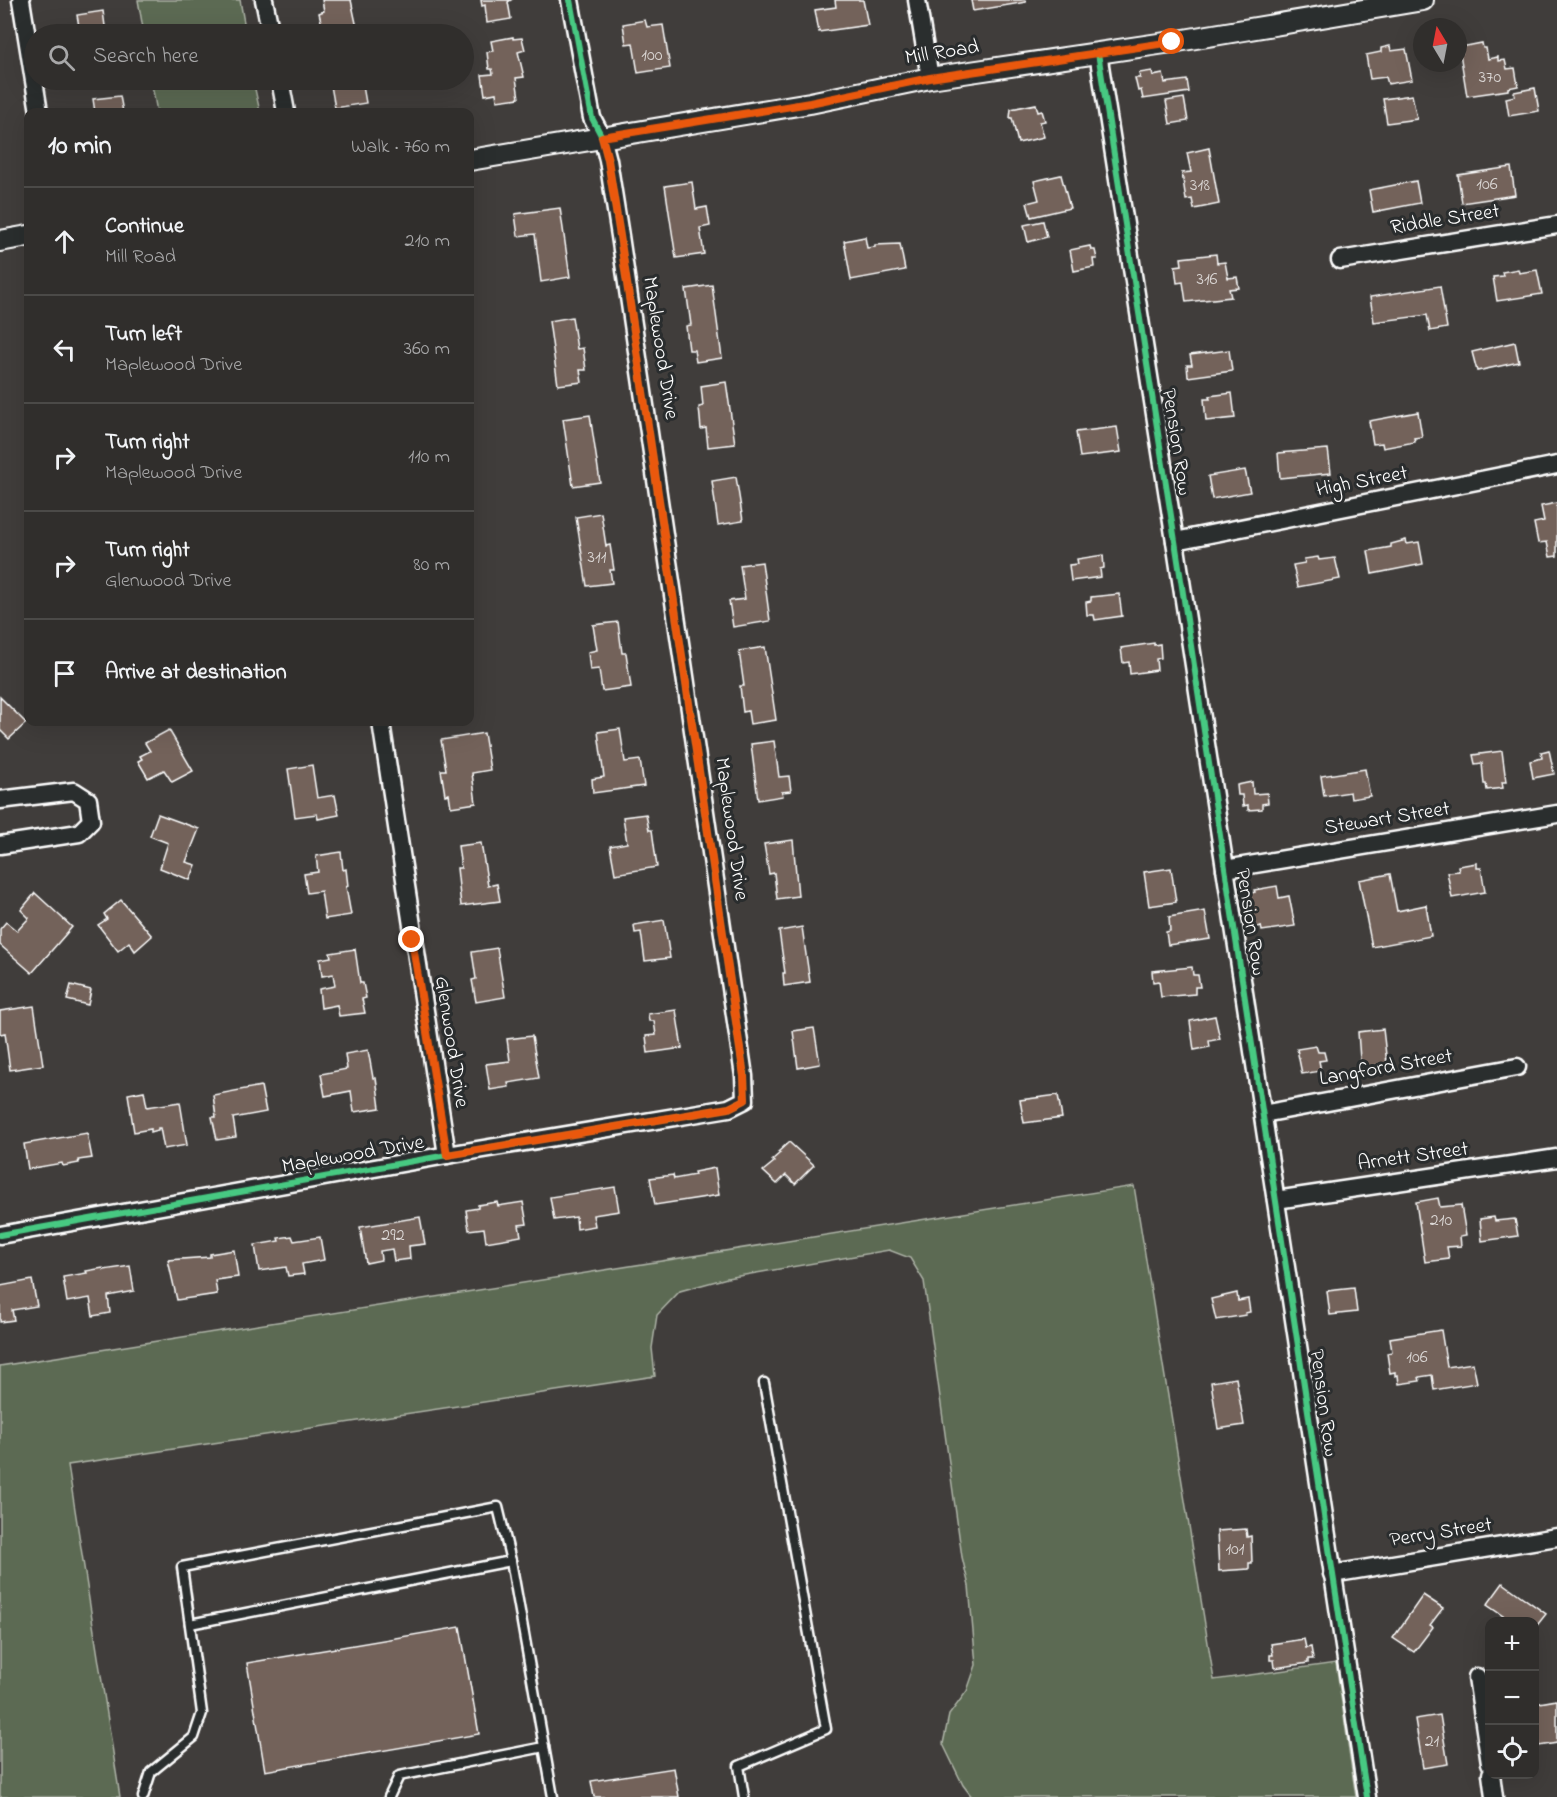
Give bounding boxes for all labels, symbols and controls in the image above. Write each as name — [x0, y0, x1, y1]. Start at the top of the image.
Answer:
north arrow — [1413, 18, 1467, 72]
search box — [24, 24, 474, 90]
route start — [1158, 28, 1184, 54]
street label: Mill Road — [903, 32, 981, 74]
icon: search — [45, 41, 78, 74]
text: Search here — [93, 41, 198, 73]
house number: 100 — [641, 43, 663, 69]
house number: 370 — [1479, 65, 1502, 91]
text: 10 min — [48, 128, 112, 166]
text: Walk · 760 m — [351, 133, 450, 162]
house number: 106 — [1476, 172, 1498, 198]
house number: 318 — [1190, 173, 1210, 199]
street label: Riddle Street — [1388, 197, 1502, 243]
text: Continue — [105, 211, 184, 243]
icon: ahead — [48, 225, 81, 258]
text: 210 m — [405, 227, 450, 256]
text: Mill Road — [105, 243, 176, 272]
house number: 316 — [1196, 267, 1218, 293]
street label: Maplewood Drive — [634, 274, 686, 422]
text: Turn left — [105, 319, 182, 351]
icon: left — [48, 333, 81, 366]
text: 360 m — [404, 335, 450, 364]
text: Maplewood Drive — [105, 351, 242, 380]
street label: Pension Row — [1153, 386, 1199, 498]
text: Turn right — [105, 427, 190, 459]
icon: right — [48, 441, 81, 474]
text: 110 m — [408, 443, 450, 472]
street label: High Street — [1314, 458, 1411, 508]
text: Maplewood Drive — [105, 459, 242, 488]
text: Turn right — [105, 535, 190, 567]
house number: 311 — [588, 545, 607, 571]
icon: right — [48, 549, 81, 582]
text: 80 m — [413, 551, 450, 580]
text: Glenwood Drive — [105, 567, 231, 596]
icon: arrive — [48, 657, 81, 690]
text: Arrive at destination — [105, 657, 287, 689]
street label: Maplewood Drive — [706, 756, 756, 903]
street label: Stewart Street — [1322, 794, 1452, 844]
street label: Pension Row — [1227, 866, 1273, 978]
route end — [398, 926, 424, 952]
street label: Glenwood Drive — [426, 974, 476, 1110]
street label: Langford Street — [1317, 1042, 1455, 1096]
street label: Maplewood Drive — [279, 1128, 427, 1182]
street label: Arnett Street — [1356, 1134, 1470, 1180]
house number: 210 — [1430, 1208, 1452, 1234]
house number: 292 — [381, 1223, 405, 1249]
house number: 106 — [1406, 1345, 1428, 1371]
street label: Pension Row — [1301, 1347, 1345, 1459]
street label: Perry Street — [1388, 1510, 1495, 1558]
house number: 101 — [1225, 1537, 1245, 1563]
map controls — [1485, 1617, 1539, 1779]
button: + — [1485, 1617, 1539, 1671]
button: − — [1485, 1671, 1539, 1725]
button: locate — [1485, 1725, 1539, 1779]
house number: 21 — [1425, 1729, 1440, 1755]

